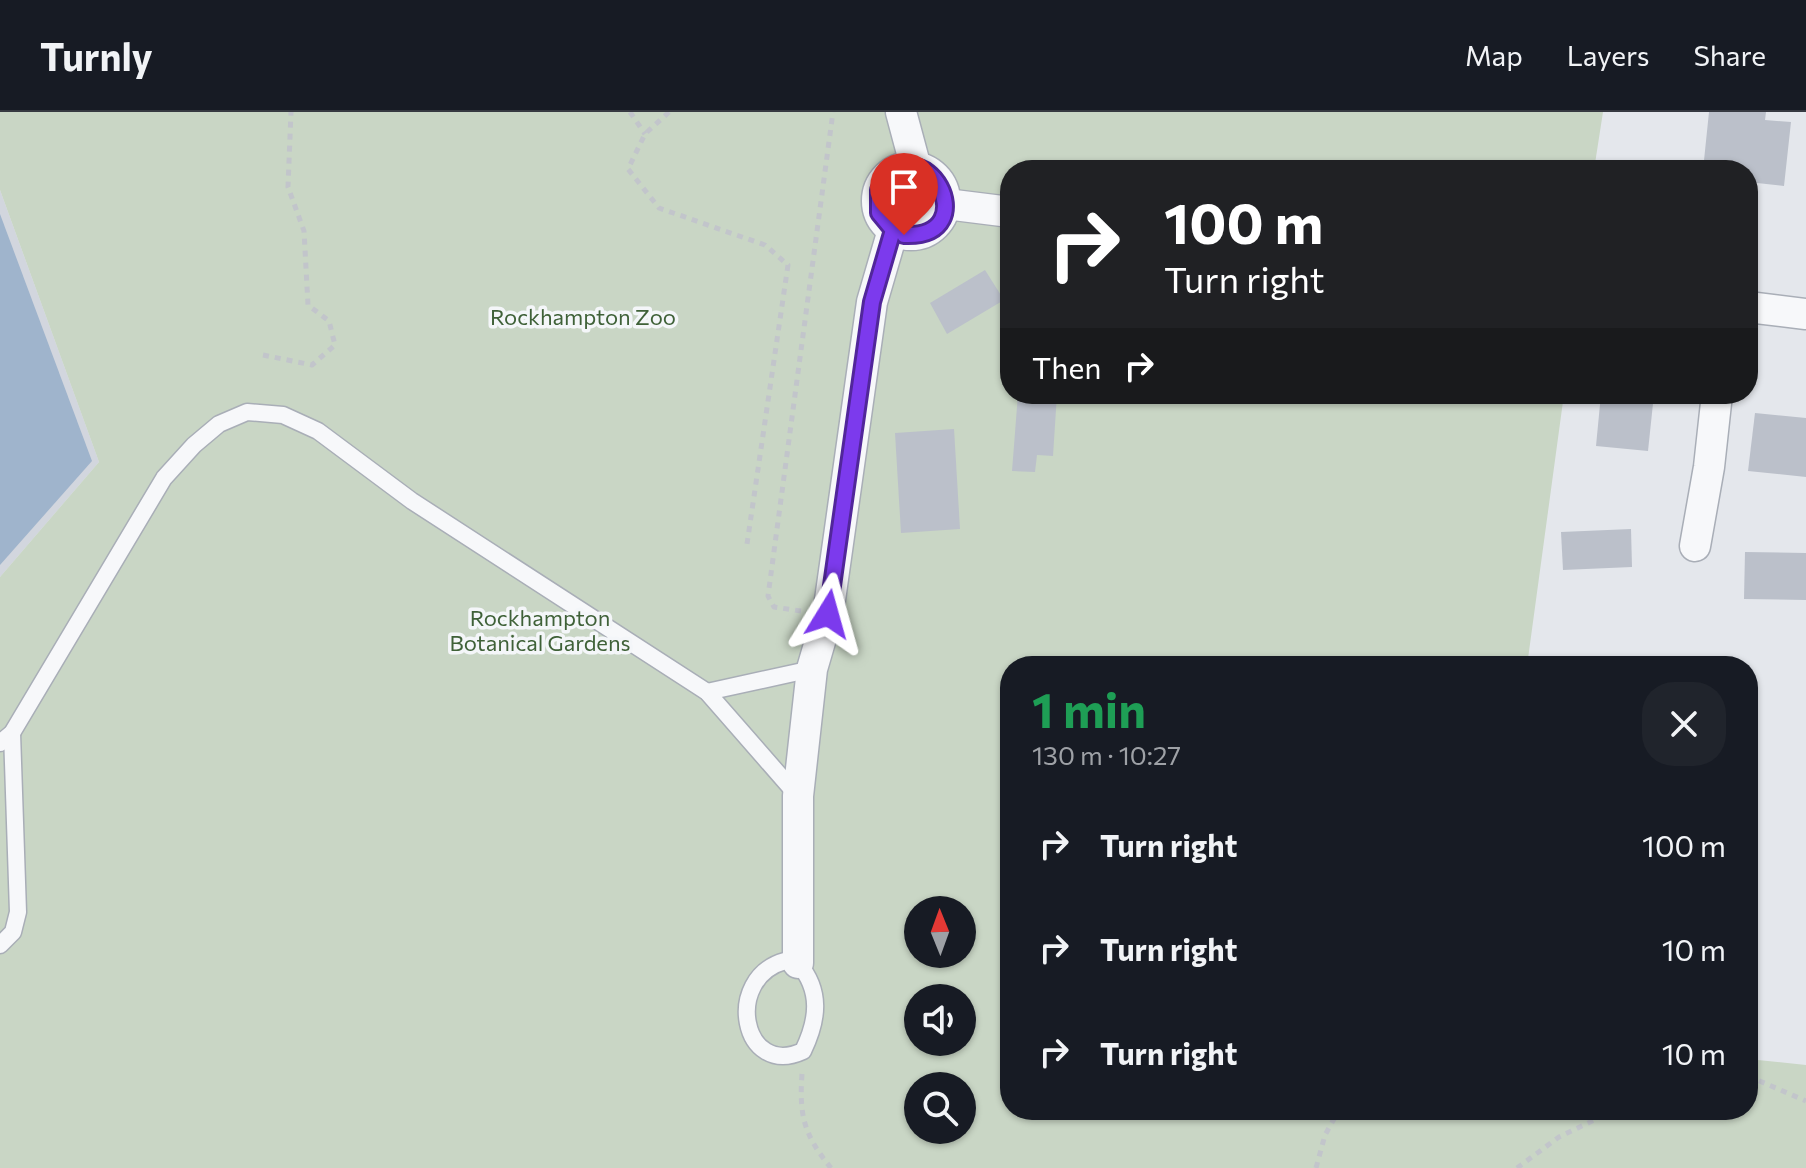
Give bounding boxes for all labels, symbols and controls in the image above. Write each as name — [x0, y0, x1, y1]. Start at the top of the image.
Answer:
text: Turnly — [40, 32, 153, 79]
text: Map — [1465, 38, 1523, 72]
text: Layers — [1567, 38, 1649, 72]
text: Share — [1693, 38, 1766, 72]
pin — [870, 153, 938, 235]
icon: arrive — [882, 165, 926, 209]
text: 100 m — [1164, 187, 1323, 256]
icon: right — [1032, 192, 1136, 296]
text: Turn right — [1164, 256, 1325, 300]
park label: Rockhampton Zoo — [490, 303, 676, 330]
icon: right — [1117, 344, 1161, 388]
text: Then — [1032, 348, 1101, 385]
position arrow — [786, 572, 870, 656]
park label: Rockhampton Botanical Gardens — [449, 604, 631, 656]
text: 1 min — [1032, 679, 1146, 738]
button: close — [1642, 682, 1726, 766]
text: 130 m · 10:27 — [1032, 739, 1181, 770]
icon: right — [1032, 822, 1076, 866]
text: Turn right — [1100, 826, 1237, 863]
text: 100 m — [1642, 826, 1726, 863]
north arrow — [904, 896, 976, 968]
map controls — [904, 896, 976, 1144]
icon: right — [1032, 926, 1076, 970]
text: Turn right — [1100, 930, 1237, 967]
text: 10 m — [1662, 930, 1726, 967]
button: sound — [904, 984, 976, 1056]
icon: right — [1032, 1030, 1076, 1074]
text: Turn right — [1100, 1034, 1237, 1071]
text: 10 m — [1662, 1034, 1726, 1071]
button: search — [904, 1072, 976, 1144]

